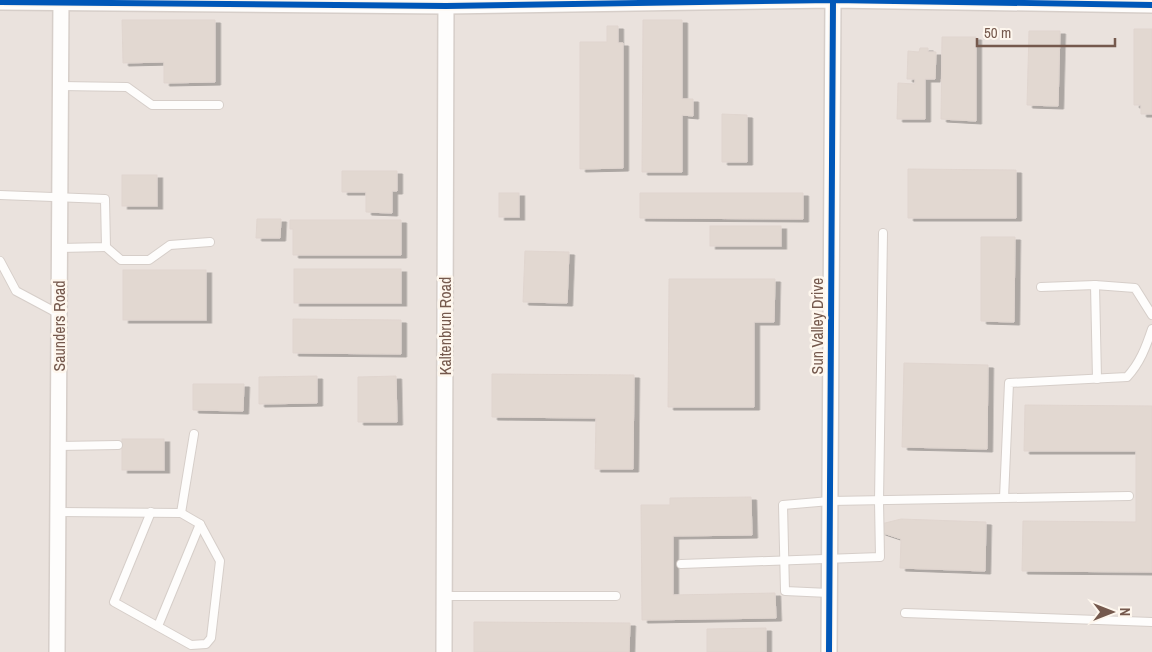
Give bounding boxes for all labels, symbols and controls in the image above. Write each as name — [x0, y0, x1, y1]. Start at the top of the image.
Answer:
scale bar — [977, 15, 1114, 47]
text: 50 m — [984, 22, 1011, 43]
street label: Kaltenbrun Road — [434, 277, 456, 375]
street label: Sun Valley Drive — [806, 278, 828, 374]
street label: Saunders Road — [48, 280, 70, 372]
north arrow — [1087, 587, 1137, 637]
text: N — [1116, 608, 1134, 616]

